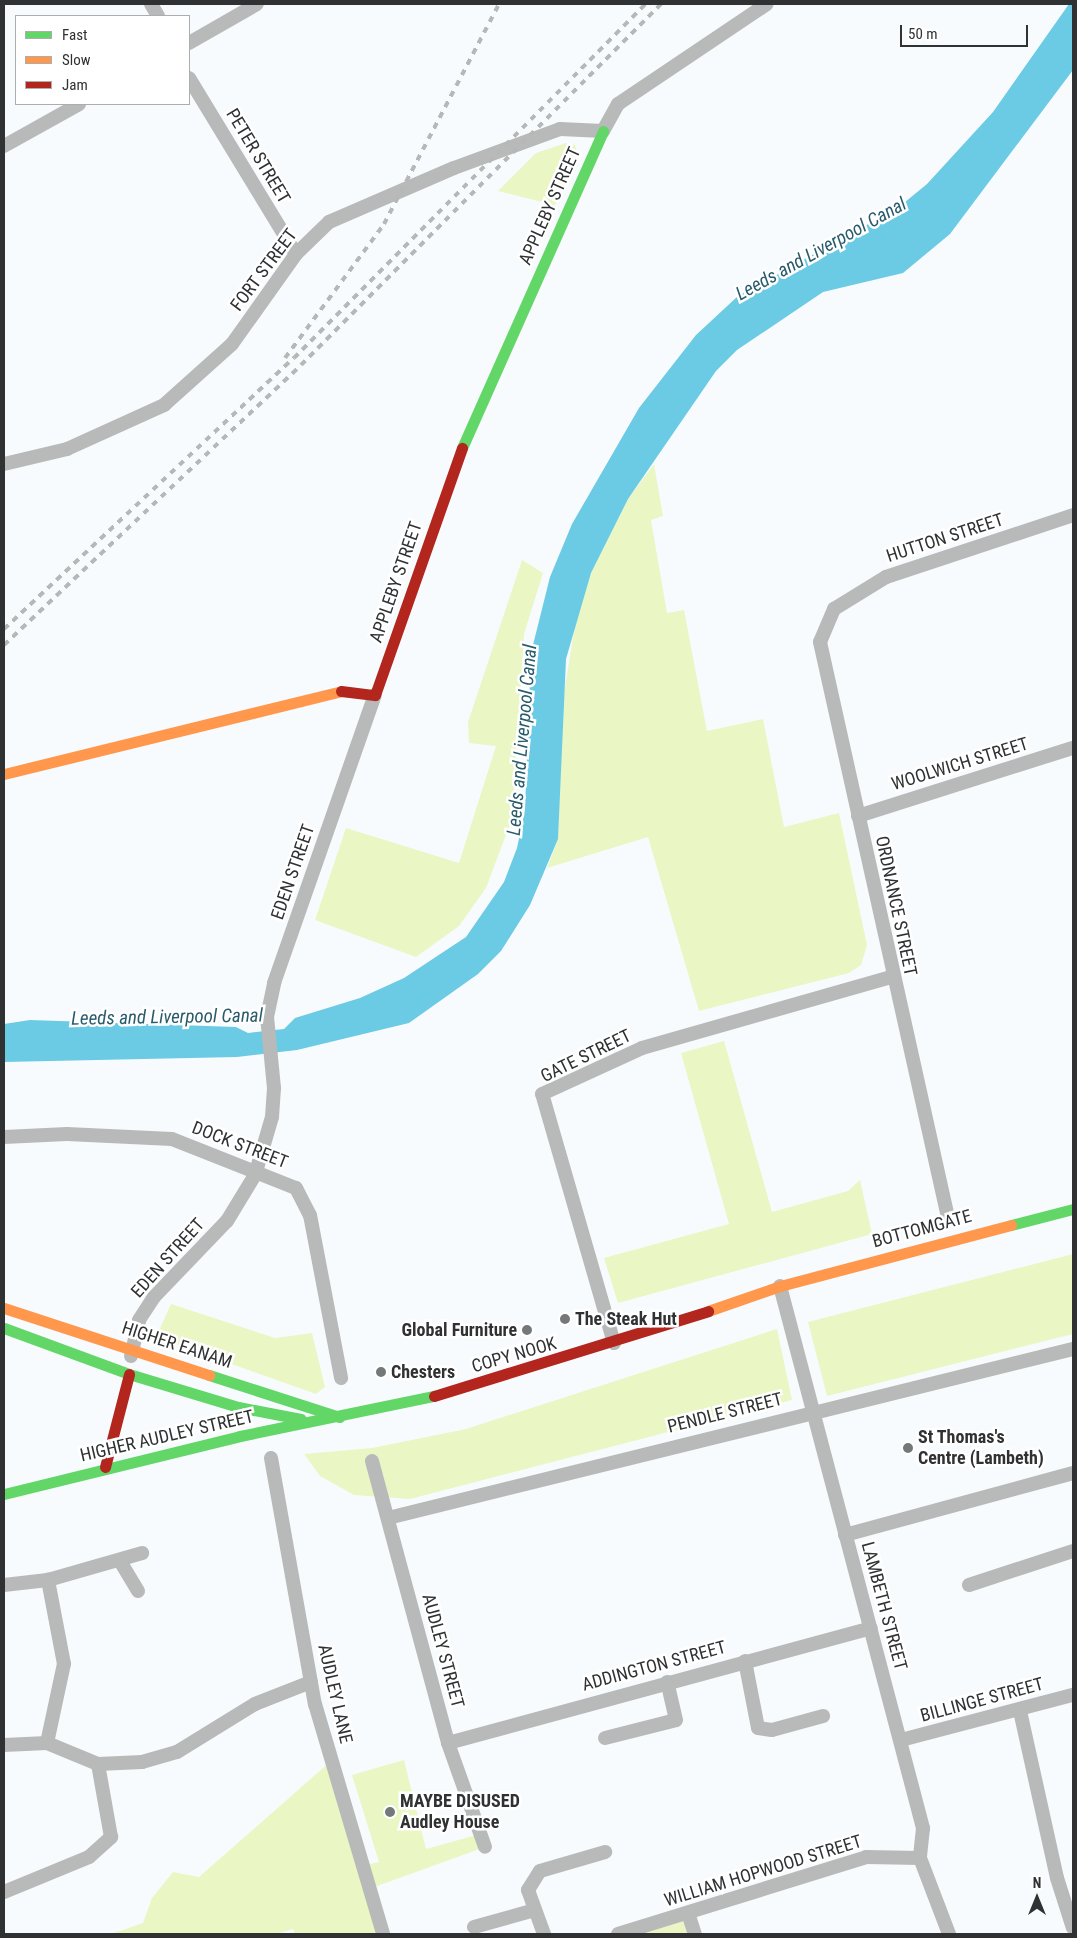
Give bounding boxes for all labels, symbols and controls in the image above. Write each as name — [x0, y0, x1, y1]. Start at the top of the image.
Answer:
legend — [15, 15, 190, 105]
scale bar — [902, 15, 1030, 47]
text: 50 m — [908, 25, 938, 43]
text: Fast — [62, 26, 87, 44]
text: Slow — [62, 51, 91, 69]
text: Jam — [62, 76, 88, 94]
street label: PETER STREET — [221, 105, 295, 207]
street label: APPLEBY STREET — [514, 144, 586, 268]
water label: Leeds and Liverpool Canal — [732, 193, 910, 305]
street label: FORT STREET — [226, 225, 302, 315]
street label: HUTTON STREET — [884, 509, 1006, 567]
street label: APPLEBY STREET — [365, 519, 427, 645]
water label: Leeds and Liverpool Canal — [502, 644, 542, 836]
street label: WOOLWICH STREET — [889, 733, 1031, 795]
street label: EDEN STREET — [267, 822, 319, 922]
street label: ORDNANCE STREET — [871, 834, 921, 978]
water label: Leeds and Liverpool Canal — [71, 1004, 263, 1030]
street label: GATE STREET — [537, 1025, 635, 1087]
street label: DOCK STREET — [189, 1117, 291, 1173]
street label: BOTTOMGATE — [870, 1205, 974, 1253]
street label: EDEN STREET — [127, 1214, 209, 1302]
place label: The Steak Hut — [575, 1308, 677, 1330]
marker: The Steak Hut — [559, 1313, 571, 1325]
street label: HIGHER EANAM — [119, 1317, 235, 1373]
place label: Global Furniture — [402, 1319, 517, 1341]
marker: Global Furniture — [521, 1324, 533, 1336]
street label: COPY NOOK — [469, 1333, 559, 1377]
place label: Chesters — [391, 1361, 455, 1383]
marker: Chesters — [375, 1366, 387, 1378]
street label: PENDLE STREET — [665, 1388, 785, 1438]
street label: HIGHER AUDLEY STREET — [78, 1406, 256, 1466]
place label: St Thomas's Centre (Lambeth) — [918, 1427, 1044, 1470]
marker: St Thomas's Centre (Lambeth) — [902, 1442, 914, 1454]
street label: LAMBETH STREET — [856, 1539, 912, 1673]
street label: AUDLEY STREET — [417, 1592, 469, 1710]
street label: ADDINGTON STREET — [580, 1636, 728, 1696]
street label: AUDLEY LANE — [313, 1642, 357, 1746]
street label: BILLINGE STREET — [918, 1673, 1046, 1727]
place label: MAYBE DISUSED Audley House — [400, 1791, 520, 1834]
marker: MAYBE DISUSED Audley House — [384, 1806, 396, 1818]
street label: WILLIAM HOPWOOD STREET — [662, 1831, 864, 1911]
north arrow — [1012, 1873, 1062, 1923]
text: N — [1033, 1875, 1041, 1891]

